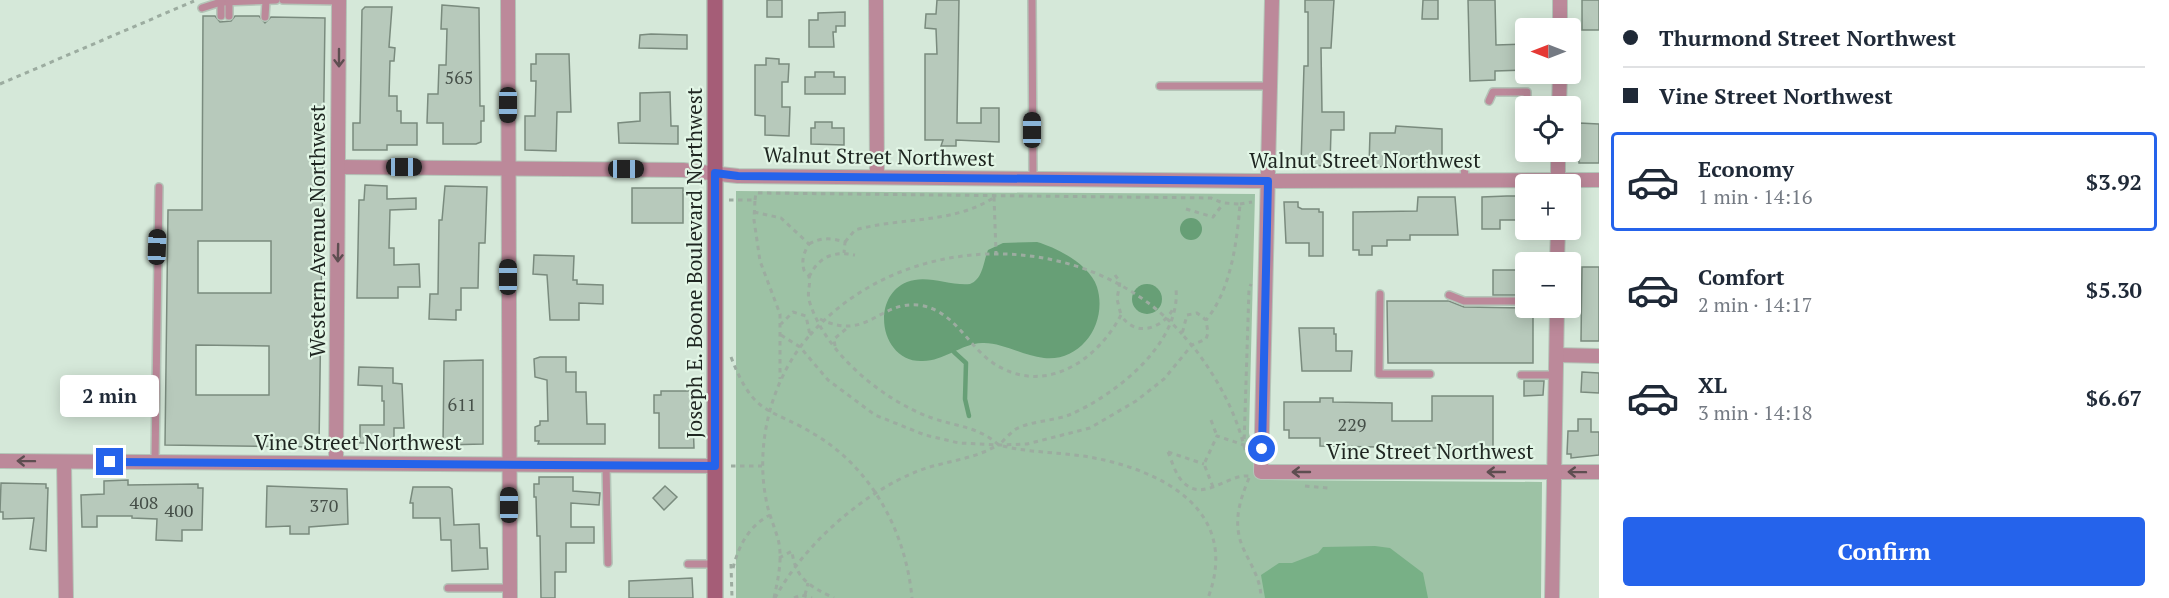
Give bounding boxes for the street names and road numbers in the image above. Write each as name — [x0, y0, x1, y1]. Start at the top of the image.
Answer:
street label: Joseph E. Boone Boulevard Northwest — [680, 87, 708, 439]
street label: Western Avenue Northwest — [303, 104, 331, 358]
street label: Walnut Street Northwest — [763, 140, 995, 172]
street label: Walnut Street Northwest — [1249, 146, 1481, 174]
street label: Vine Street Northwest — [254, 428, 462, 456]
street label: Vine Street Northwest — [1326, 437, 1534, 465]

